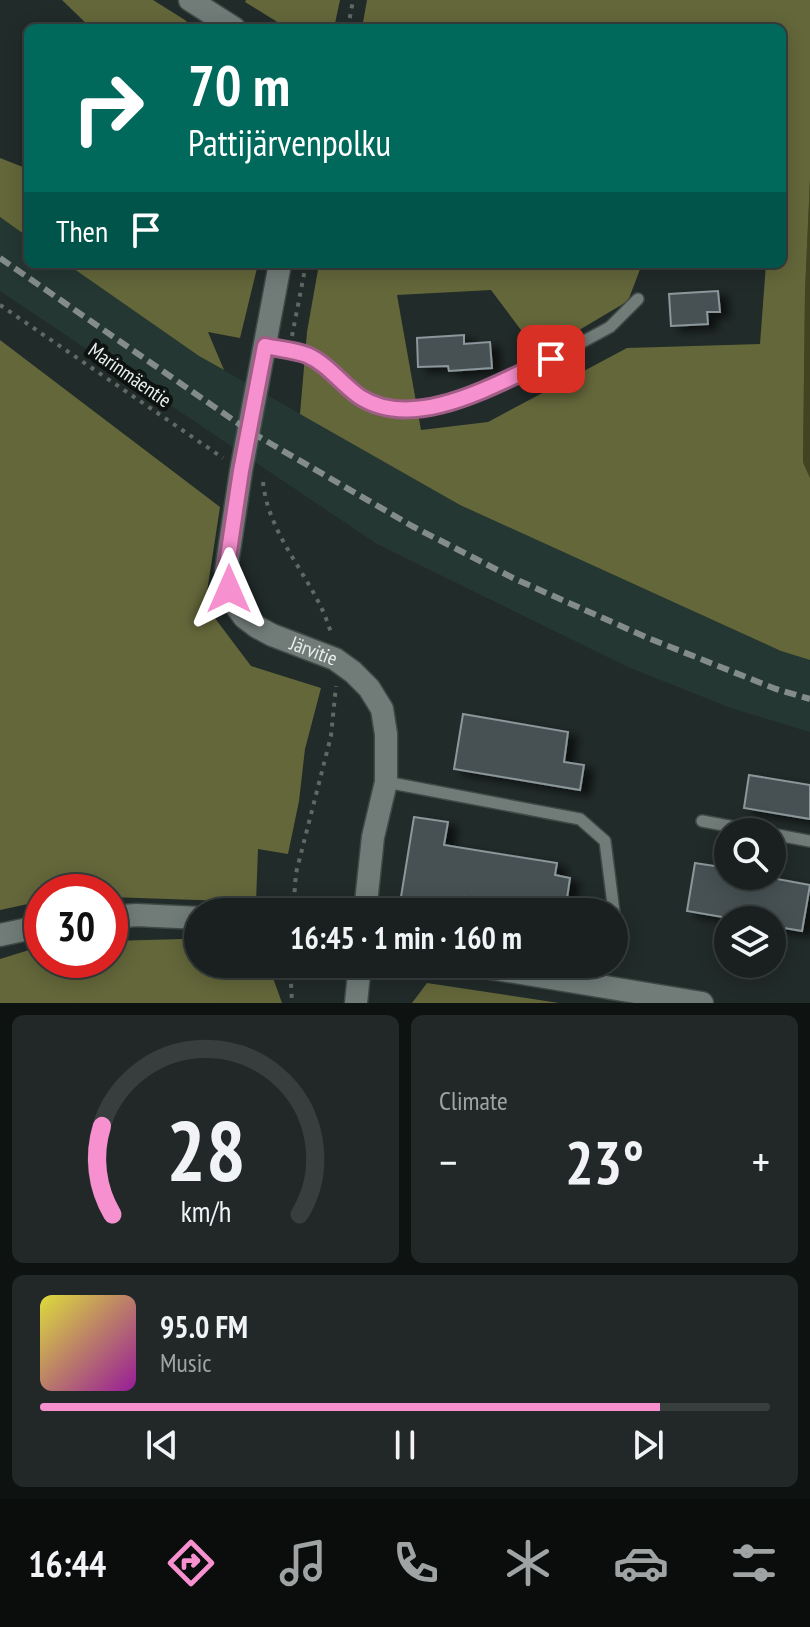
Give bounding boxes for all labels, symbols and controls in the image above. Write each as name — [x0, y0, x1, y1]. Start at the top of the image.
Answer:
text: 70 m — [188, 49, 290, 121]
icon: right — [56, 56, 160, 160]
text: Pattijärvenpolku — [188, 119, 391, 166]
icon: arrive — [124, 208, 168, 252]
text: Then — [56, 211, 108, 250]
pin — [517, 325, 585, 393]
street label: Marinmäentie — [83, 337, 177, 413]
icon: arrive — [529, 337, 573, 381]
position arrow — [187, 547, 271, 631]
street label: Järvitie — [285, 630, 341, 672]
map controls — [714, 818, 786, 978]
button: search — [714, 818, 786, 890]
speed limit sign: 30 — [24, 874, 128, 978]
button: layers — [714, 906, 786, 978]
text: 16:45 · 1 min · 160 m — [290, 918, 522, 957]
text: Climate — [439, 1084, 508, 1117]
text: 28 — [166, 1096, 245, 1204]
text: 23° — [565, 1123, 644, 1201]
text: − — [439, 1133, 457, 1190]
text: + — [752, 1133, 770, 1190]
text: km/h — [180, 1193, 231, 1230]
text: 95.0 FM — [160, 1307, 248, 1346]
text: Music — [160, 1346, 212, 1379]
icon: previous — [140, 1423, 184, 1467]
icon: pause — [383, 1423, 427, 1467]
icon: next — [626, 1423, 670, 1467]
icon: directions — [163, 1535, 219, 1591]
icon: music — [275, 1535, 331, 1591]
icon: phone — [388, 1535, 444, 1591]
icon: climate — [500, 1535, 556, 1591]
icon: car — [613, 1535, 669, 1591]
icon: filters — [726, 1535, 782, 1591]
text: 16:44 — [28, 1540, 106, 1587]

